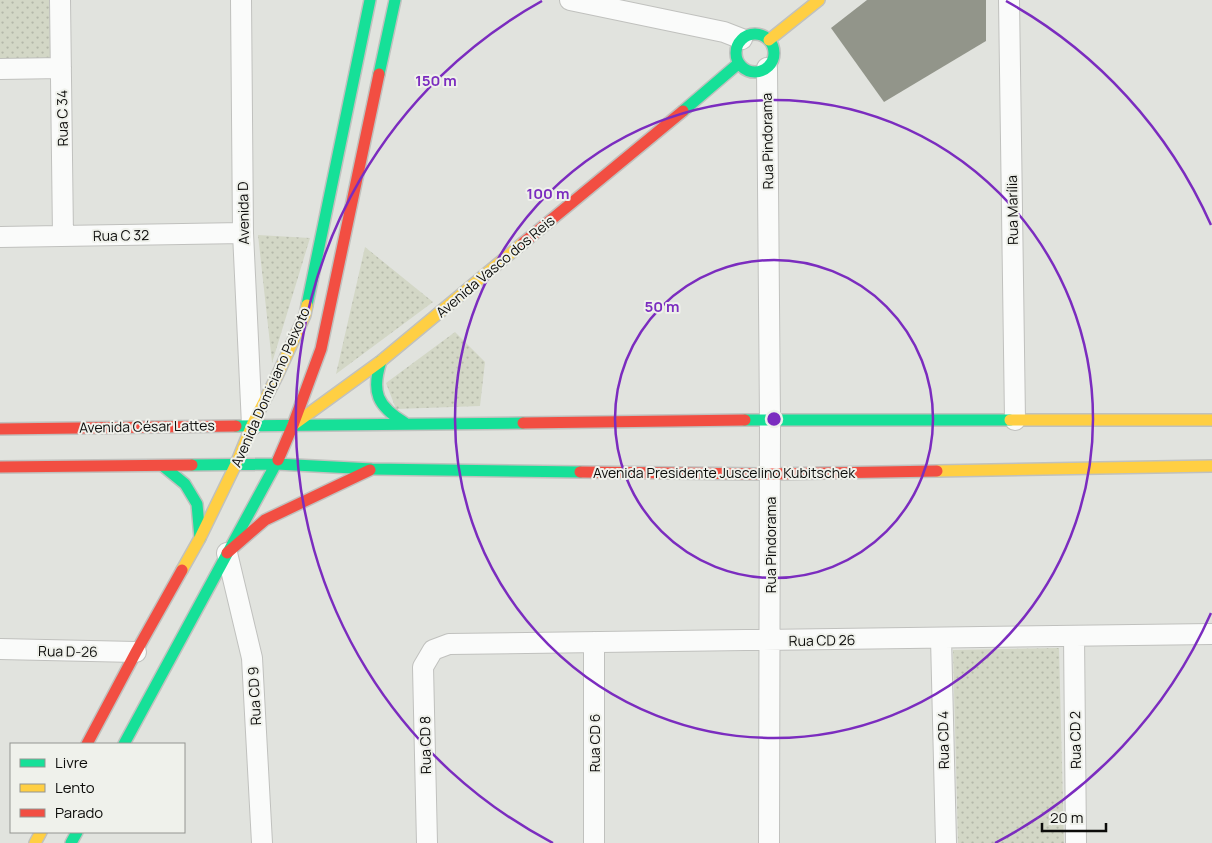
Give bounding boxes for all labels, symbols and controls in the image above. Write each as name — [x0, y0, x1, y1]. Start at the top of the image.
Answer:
text: 150 m — [415, 70, 457, 91]
street label: Rua C 34 — [52, 90, 72, 146]
street label: Rua Pindorama — [757, 93, 777, 189]
street label: Rua Marília — [1002, 175, 1022, 245]
street label: Avenida D — [233, 181, 253, 245]
text: 100 m — [527, 183, 569, 204]
street label: Avenida Vasco dos Reis — [432, 211, 558, 321]
street label: Rua C 32 — [93, 225, 149, 245]
text: 50 m — [644, 296, 680, 317]
street label: Avenida Domiciano Peixoto — [226, 304, 314, 470]
centre of rings — [765, 410, 783, 428]
street label: Avenida César Lattes — [79, 415, 215, 437]
street label: Avenida Presidente Juscelino Kubitschek — [593, 463, 856, 482]
street label: Rua Pindorama — [761, 497, 780, 593]
street label: Rua CD 26 — [789, 630, 855, 650]
street label: Rua D-26 — [38, 641, 98, 661]
street label: Rua CD 9 — [243, 666, 265, 726]
street label: Rua CD 4 — [933, 711, 953, 769]
street label: Rua CD 2 — [1065, 711, 1085, 769]
street label: Rua CD 6 — [585, 714, 604, 772]
street label: Rua CD 8 — [415, 716, 435, 774]
legend — [10, 743, 185, 833]
text: Livre — [55, 752, 88, 773]
text: Lento — [55, 777, 95, 798]
scale bar — [1042, 800, 1106, 832]
text: Parado — [55, 802, 103, 823]
text: 20 m — [1050, 807, 1083, 828]

